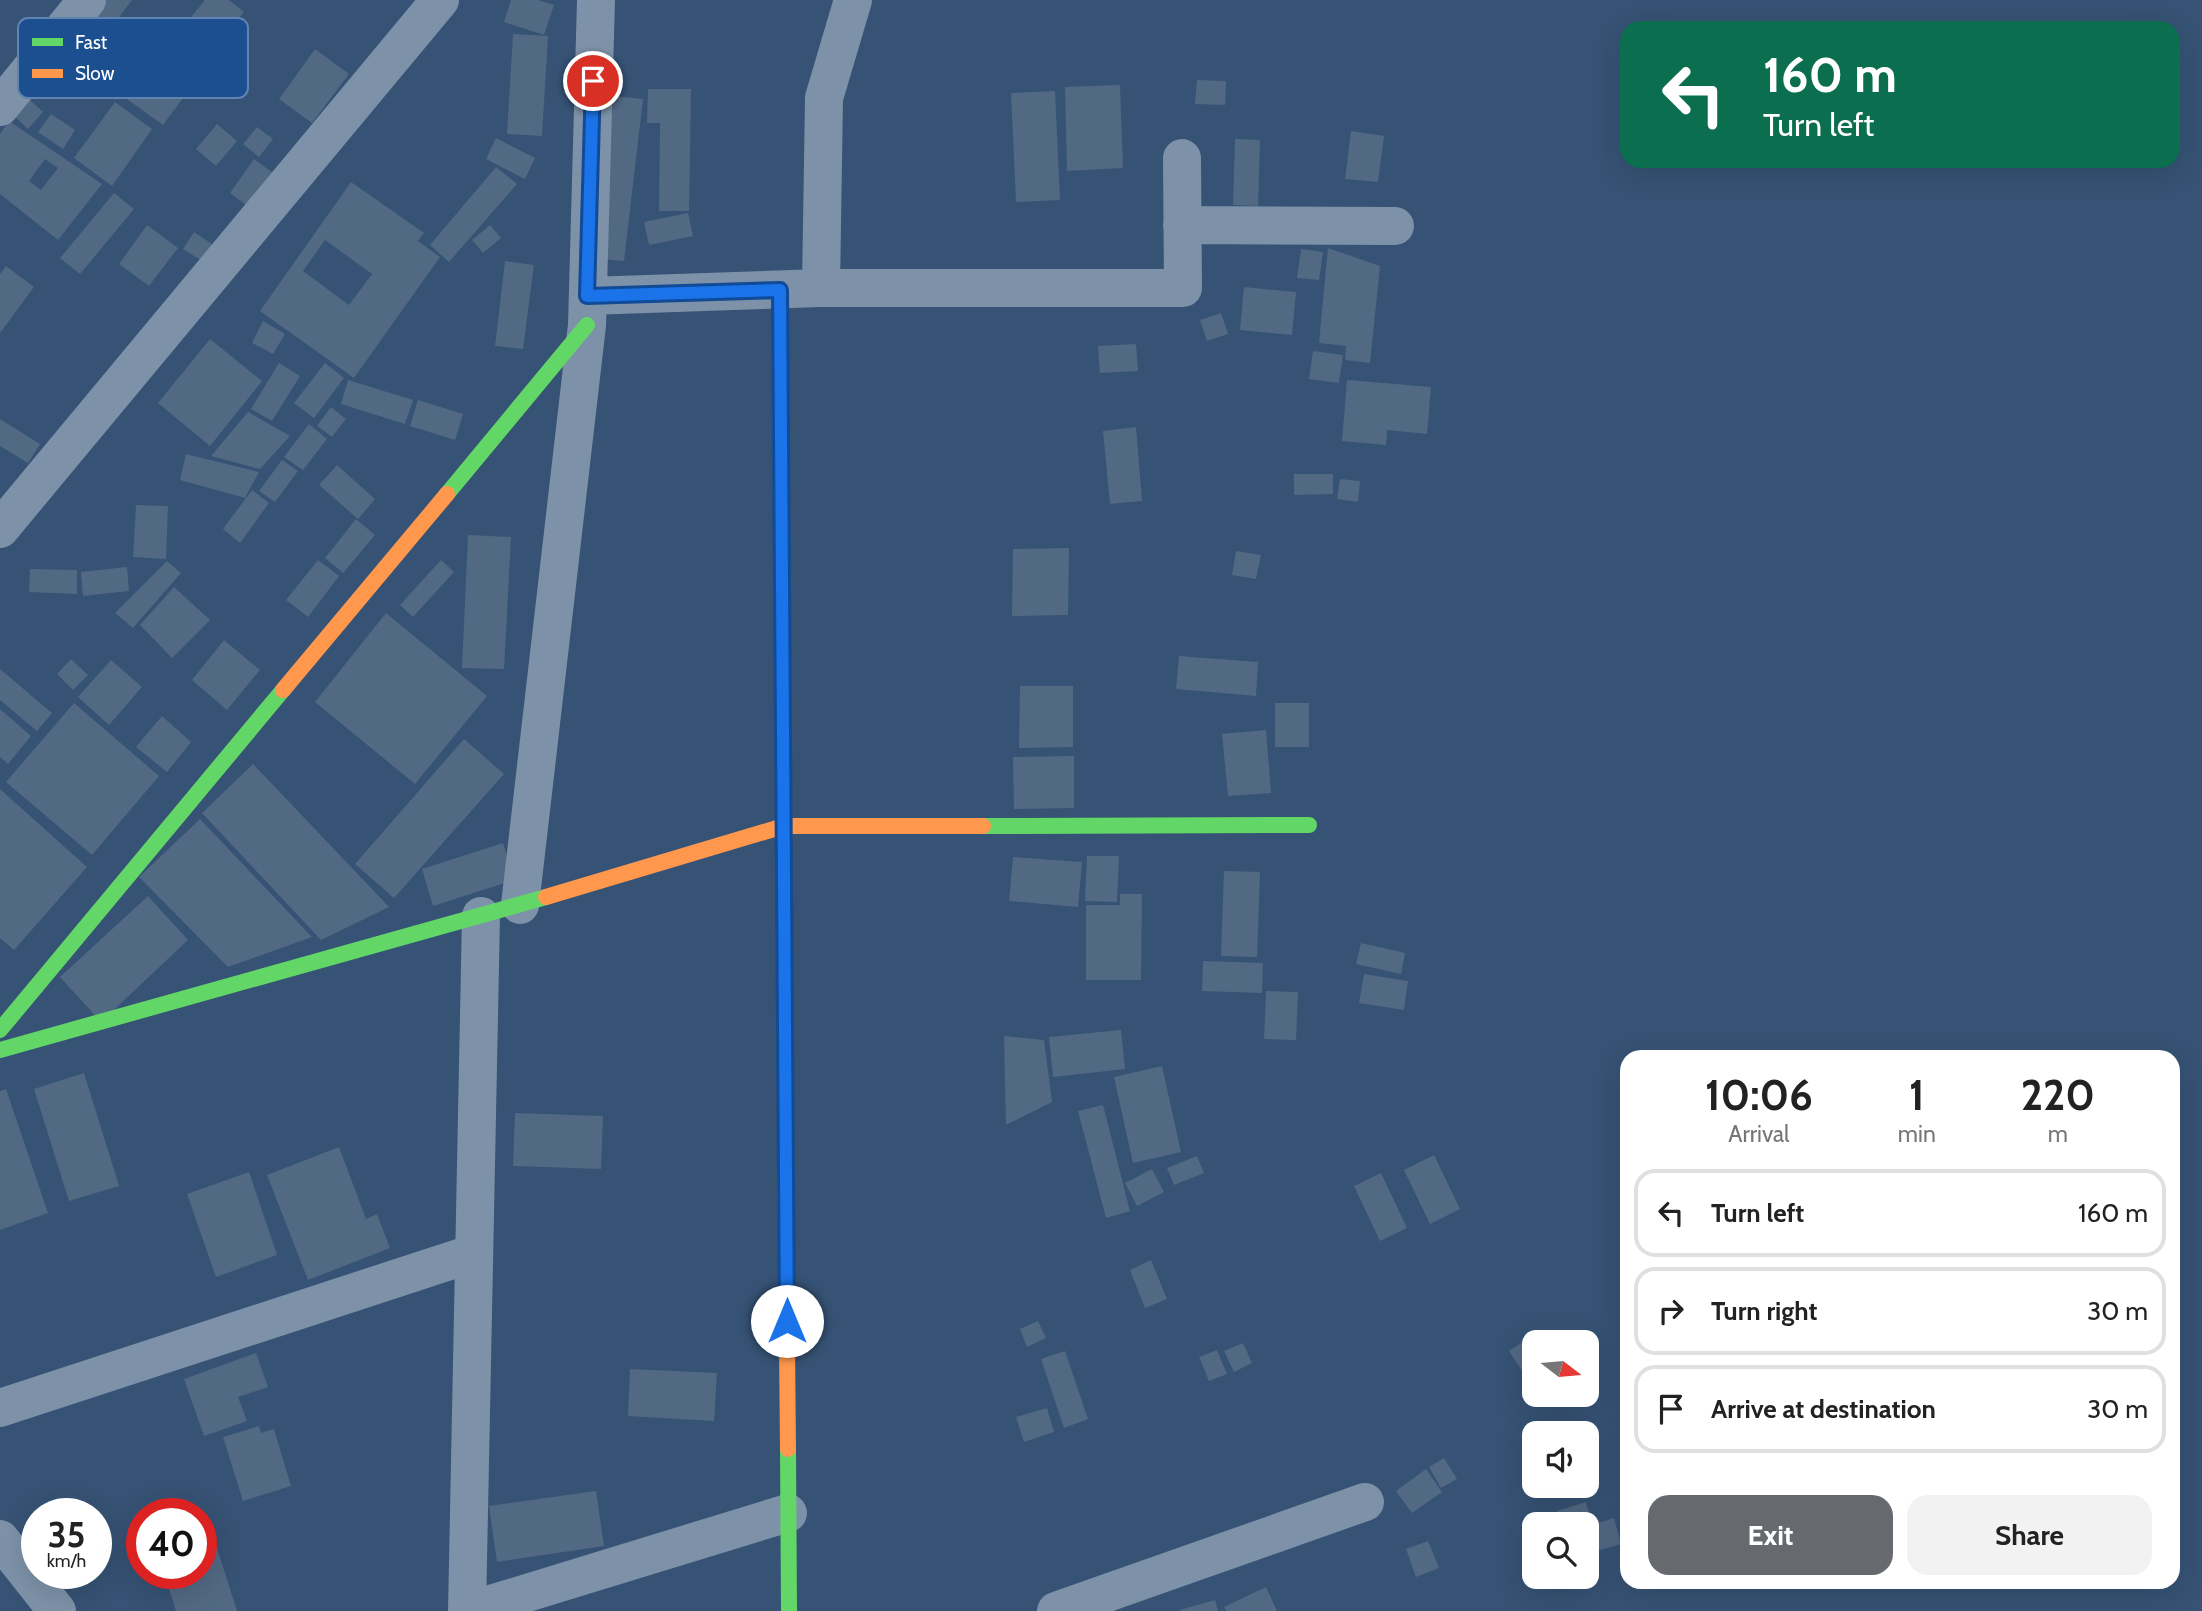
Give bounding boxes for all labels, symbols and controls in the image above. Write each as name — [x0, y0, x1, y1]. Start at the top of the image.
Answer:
legend — [18, 18, 248, 98]
text: Fast — [75, 31, 108, 54]
text: 160 m — [1763, 45, 1897, 104]
icon: left — [1648, 49, 1739, 140]
pin — [563, 51, 623, 111]
text: Slow — [75, 62, 115, 85]
icon: arrive — [574, 62, 612, 100]
text: Turn left — [1763, 105, 1874, 144]
text: 10:06 — [1705, 1069, 1813, 1121]
text: 1 — [1909, 1069, 1925, 1121]
text: 220 — [2021, 1069, 2095, 1121]
text: Arrival — [1728, 1120, 1790, 1148]
text: min — [1898, 1120, 1936, 1148]
text: m — [2048, 1120, 2068, 1148]
icon: left — [1652, 1194, 1690, 1232]
text: Turn left — [1711, 1197, 1804, 1229]
text: 160 m — [2078, 1197, 2148, 1229]
position arrow — [750, 1284, 824, 1358]
icon: right — [1652, 1292, 1690, 1330]
text: Turn right — [1711, 1295, 1817, 1327]
text: 30 m — [2087, 1295, 2148, 1327]
north arrow — [1522, 1330, 1600, 1407]
map controls — [1522, 1330, 1599, 1589]
icon: arrive — [1652, 1390, 1690, 1428]
text: Arrive at destination — [1711, 1393, 1936, 1425]
text: 30 m — [2087, 1393, 2148, 1425]
button: sound — [1522, 1421, 1599, 1498]
button: Exit — [1648, 1495, 1893, 1575]
button: Share — [1907, 1495, 2152, 1575]
speed limit sign: 40 — [126, 1498, 217, 1589]
button: search — [1522, 1512, 1599, 1589]
text: 35 — [48, 1513, 85, 1556]
text: km/h — [47, 1550, 86, 1572]

